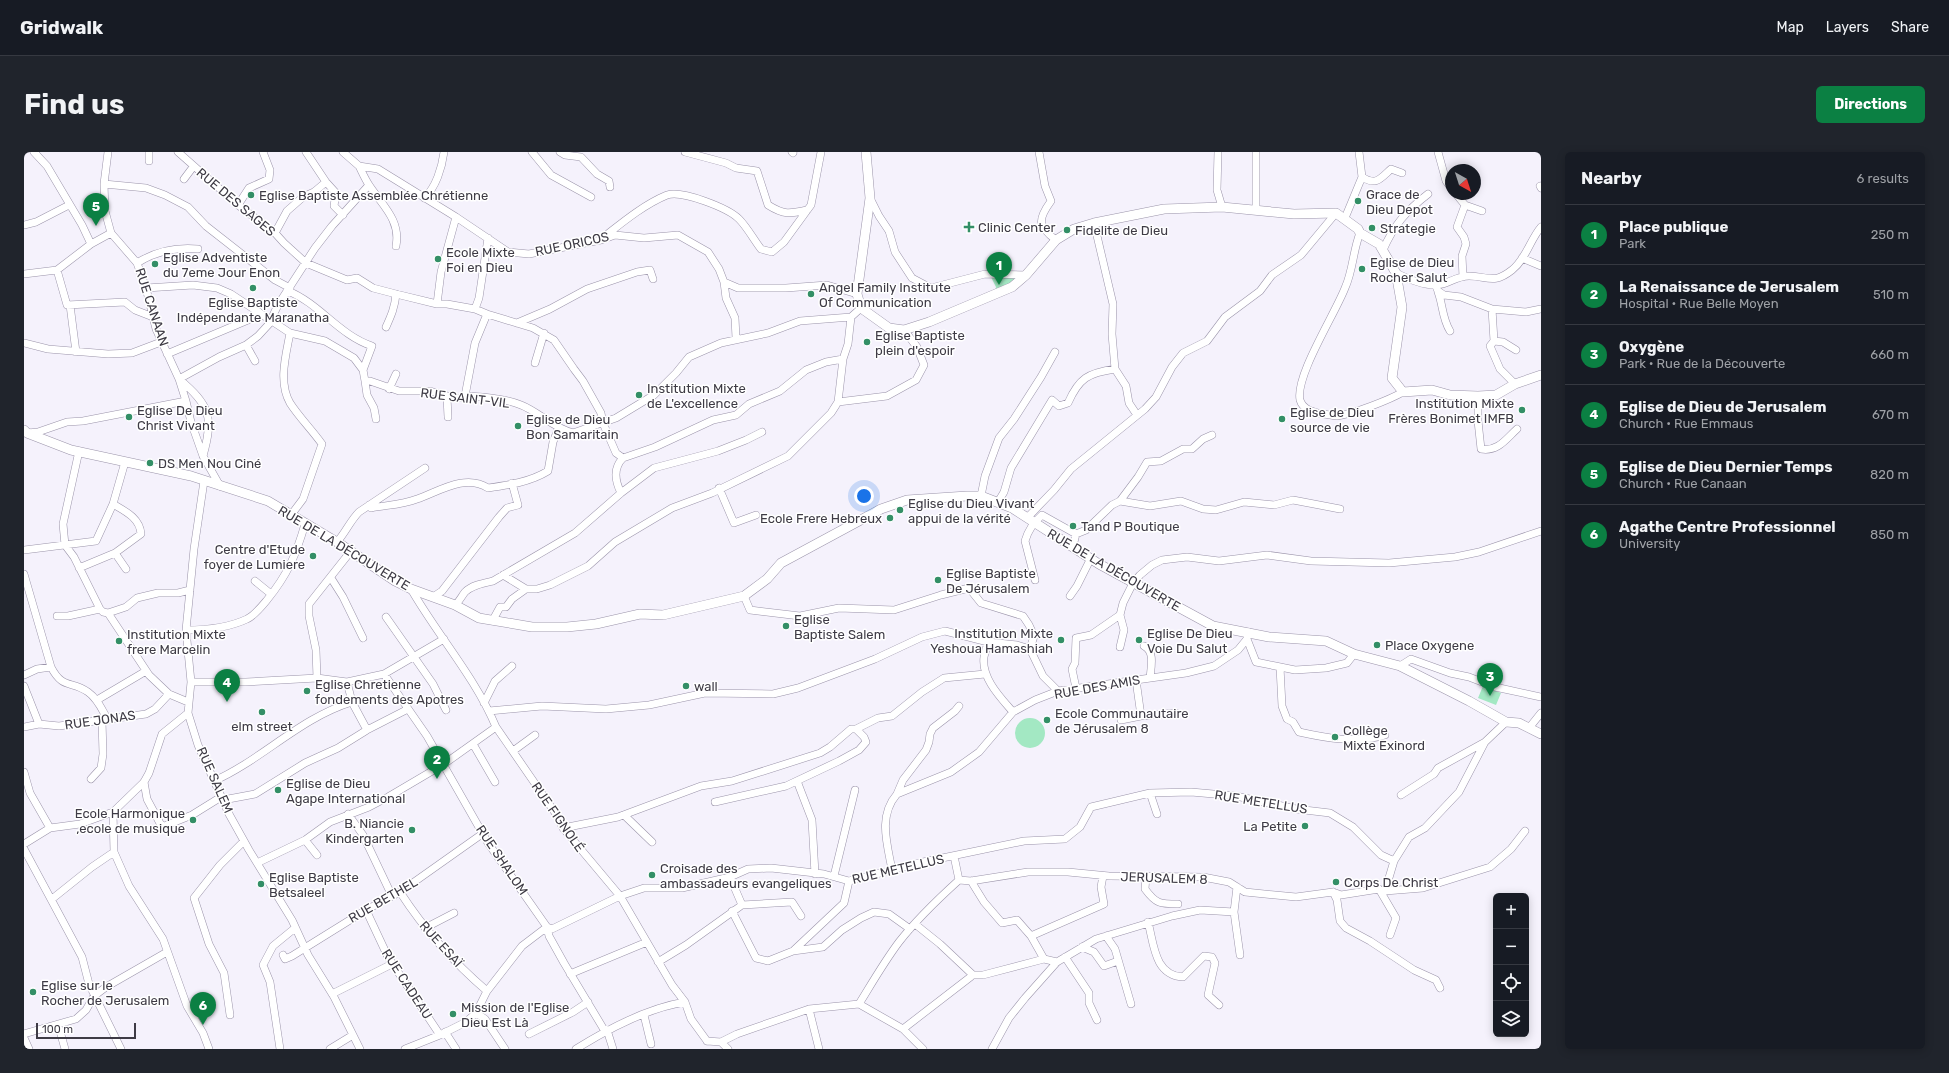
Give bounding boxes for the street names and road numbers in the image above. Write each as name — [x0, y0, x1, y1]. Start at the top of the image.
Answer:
street label: RUE DES SAGES — [194, 165, 278, 239]
street label: RUE ORICOS — [534, 229, 610, 259]
street label: RUE CANAAN — [132, 266, 172, 348]
street label: RUE SAINT-VIL — [420, 385, 511, 411]
street label: RUE DE LA DÉCOUVERTE — [275, 503, 413, 593]
street label: RUE DE LA DÉCOUVERTE — [1045, 526, 1183, 614]
street label: RUE DES AMIS — [1053, 672, 1141, 702]
street label: RUE JONAS — [64, 708, 136, 732]
street label: RUE SALEM — [194, 745, 236, 815]
street label: RUE FIGNOLÉ — [528, 779, 588, 855]
street label: RUE METELLUS — [1213, 787, 1309, 817]
street label: RUE SHALOM — [473, 822, 531, 898]
street label: RUE METELLUS — [851, 851, 945, 887]
street label: JERUSALEM 8 — [1120, 869, 1208, 887]
street label: RUE BETHEL — [346, 874, 421, 926]
street label: RUE ESAÏ — [416, 918, 466, 970]
street label: RUE CADEAU — [379, 946, 435, 1022]

